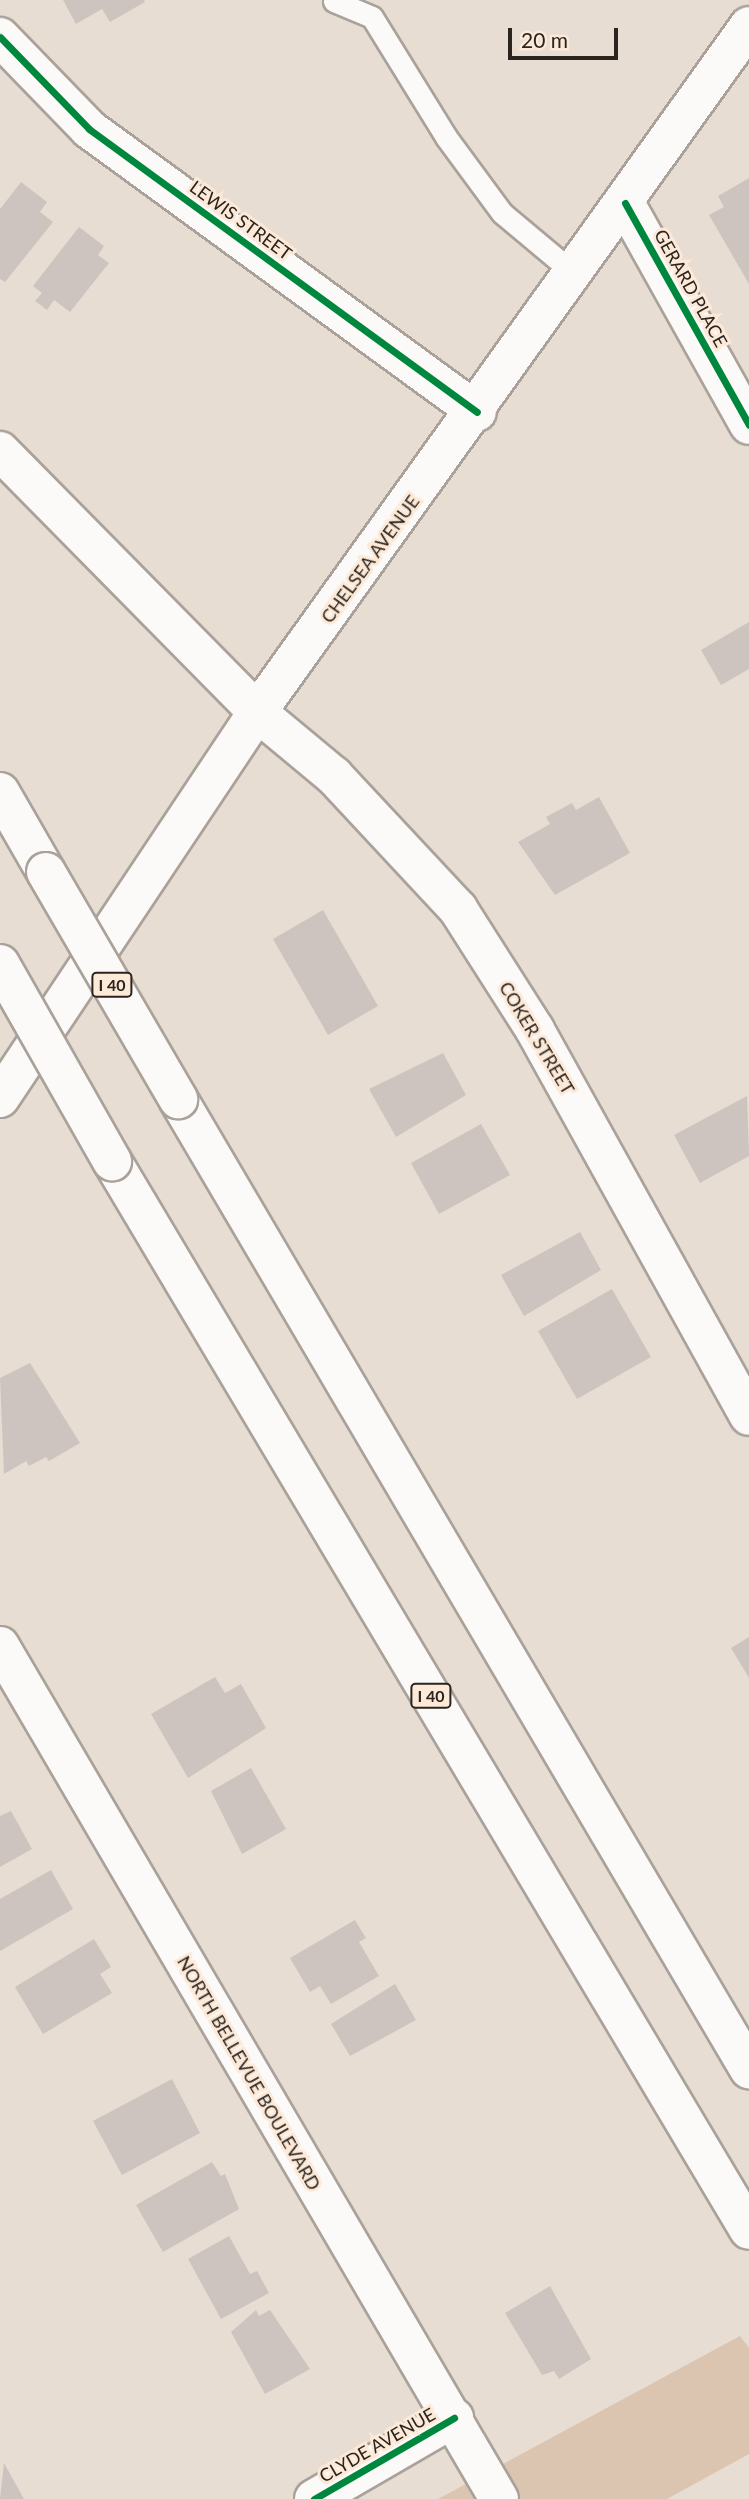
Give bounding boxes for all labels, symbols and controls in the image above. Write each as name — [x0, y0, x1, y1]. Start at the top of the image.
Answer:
scale bar — [511, 14, 621, 58]
text: 20 m — [521, 27, 568, 52]
street label: LEWIS STREET — [186, 176, 296, 264]
street label: GERARD PLACE — [650, 226, 732, 350]
street label: CHELSEA AVENUE — [316, 491, 424, 627]
road number: I 40 — [91, 973, 133, 998]
street label: COKER STREET — [495, 978, 579, 1098]
road number: I 40 — [410, 1684, 452, 1708]
street label: NORTH BELLEVUE BOULEVARD — [173, 1952, 325, 2194]
street label: CLYDE AVENUE — [315, 2403, 439, 2487]

